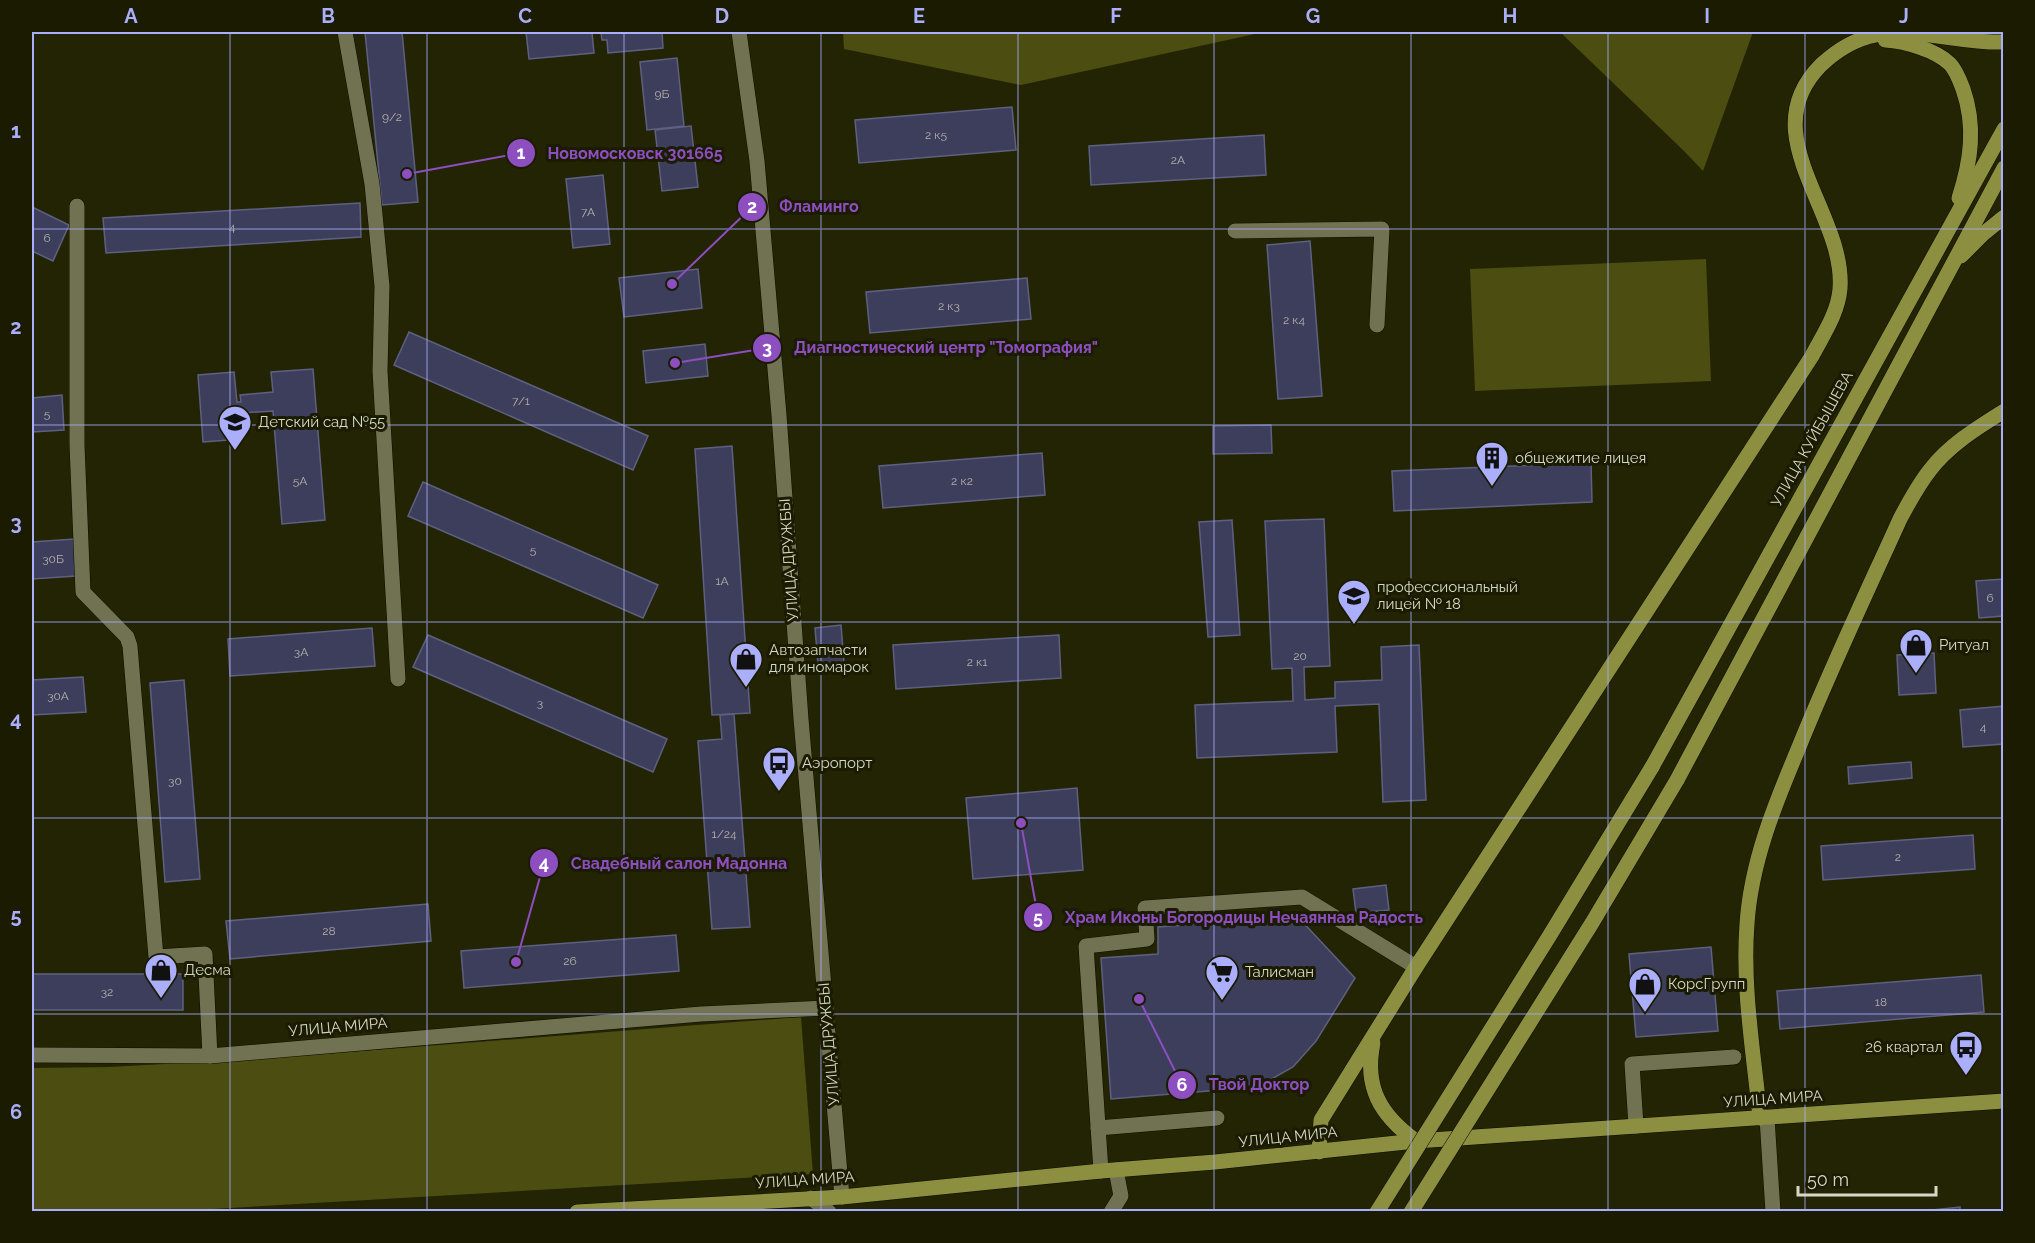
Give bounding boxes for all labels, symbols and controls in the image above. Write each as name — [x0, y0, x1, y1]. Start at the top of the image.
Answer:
text: A — [124, 4, 138, 28]
text: B — [321, 4, 335, 28]
text: C — [518, 4, 532, 28]
text: D — [715, 4, 729, 28]
text: E — [913, 4, 925, 28]
text: F — [1110, 4, 1122, 28]
text: G — [1306, 4, 1320, 28]
text: H — [1503, 4, 1517, 28]
text: I — [1704, 4, 1710, 28]
text: J — [1899, 4, 1909, 28]
house number: 9Б — [655, 87, 670, 101]
house number: 9/2 — [382, 110, 402, 124]
text: 1 — [11, 119, 21, 143]
house number: 2 к5 — [925, 128, 948, 142]
callout: Новомосковск 301665 — [506, 136, 735, 170]
text: 1 — [517, 142, 526, 163]
text: Новомосковск 301665 — [548, 144, 723, 163]
house number: 2А — [1171, 153, 1185, 167]
callout: Фламинго — [737, 190, 871, 224]
text: 2 — [747, 196, 757, 217]
text: Фламинго — [779, 197, 859, 216]
house number: 7А — [581, 205, 595, 219]
house number: 4 — [229, 220, 236, 234]
house number: 6 — [43, 231, 51, 245]
house number: 2 к3 — [938, 299, 960, 313]
house number: 2 к4 — [1283, 313, 1305, 327]
text: 2 — [10, 315, 22, 339]
callout: Диагностический центр "Томография" — [752, 331, 1110, 365]
text: 3 — [762, 337, 772, 358]
text: Диагностический центр "Томография" — [794, 338, 1098, 357]
street label: УЛИЦА КУЙБЫШЕВА — [1767, 368, 1857, 510]
house number: 7/1 — [512, 394, 530, 408]
school or university icon: Детский сад №55 — [217, 404, 253, 451]
house number: 5 — [44, 407, 51, 421]
place label: Детский сад №55 — [258, 413, 385, 431]
building icon: общежитие лицея — [1474, 440, 1510, 487]
place label: общежитие лицея — [1515, 449, 1646, 467]
house number: 5А — [293, 474, 307, 488]
house number: 2 к2 — [951, 474, 973, 488]
street label: УЛИЦА ДРУЖБЫ — [776, 498, 802, 622]
text: 3 — [10, 511, 22, 535]
house number: 5 — [530, 543, 537, 557]
house number: 30Б — [42, 552, 64, 566]
house number: 1А — [715, 574, 729, 588]
school or university icon: профессиональный лицей № 18 — [1336, 578, 1372, 625]
place label: профессиональный лицей № 18 — [1377, 578, 1518, 613]
house number: 6 — [1986, 591, 1994, 605]
shop icon: Ритуал — [1898, 627, 1934, 674]
place label: Ритуал — [1939, 636, 1989, 654]
shop icon: Автозапчасти для иномарок — [728, 641, 764, 688]
place label: Автозапчасти для иномарок — [769, 641, 869, 676]
house number: 3А — [294, 645, 308, 659]
house number: 20 — [1293, 649, 1307, 663]
house number: 2 к1 — [967, 655, 987, 669]
house number: 30А — [47, 689, 69, 703]
house number: 3 — [537, 696, 543, 710]
text: 4 — [10, 707, 22, 731]
house number: 4 — [1980, 720, 1987, 734]
bus stop icon: Аэропорт — [761, 745, 797, 792]
place label: Аэропорт — [802, 754, 872, 772]
house number: 30 — [168, 774, 182, 788]
house number: 1/24 — [712, 827, 737, 841]
callout: Свадебный салон Мадонна — [529, 846, 800, 880]
house number: 2 — [1895, 850, 1901, 864]
text: 4 — [539, 852, 549, 873]
text: Свадебный салон Мадонна — [571, 854, 787, 873]
callout: Храм Иконы Богородицы Нечаянная Радость — [1023, 900, 1434, 934]
text: 5 — [10, 904, 22, 928]
text: 5 — [1033, 907, 1043, 928]
text: Храм Иконы Богородицы Нечаянная Радость — [1064, 908, 1423, 927]
house number: 28 — [322, 924, 336, 938]
shop icon: Десма — [143, 952, 179, 999]
house number: 26 — [563, 954, 577, 968]
supermarket icon: Талисман — [1204, 954, 1240, 1001]
place label: Десма — [184, 961, 231, 979]
place label: Талисман — [1245, 963, 1314, 981]
shop icon: КорсГрупп — [1627, 966, 1663, 1013]
place label: КорсГрупп — [1668, 975, 1745, 993]
street label: УЛИЦА ДРУЖБЫ — [815, 982, 843, 1106]
house number: 32 — [101, 985, 113, 999]
house number: 18 — [1875, 995, 1887, 1009]
street label: УЛИЦА МИРА — [288, 1014, 388, 1040]
bus stop icon: 26 квартал — [1948, 1029, 1984, 1076]
place label: 26 квартал — [1865, 1038, 1943, 1056]
callout: Твой Доктор — [1167, 1068, 1321, 1102]
text: 6 — [1177, 1074, 1188, 1095]
text: Твой Доктор — [1209, 1075, 1309, 1094]
street label: УЛИЦА МИРА — [1723, 1087, 1823, 1111]
text: 6 — [10, 1100, 22, 1124]
street label: УЛИЦА МИРА — [1238, 1123, 1338, 1151]
scale bar — [1798, 1159, 1936, 1197]
street label: УЛИЦА МИРА — [755, 1168, 855, 1192]
text: 50 m — [1807, 1169, 1849, 1190]

